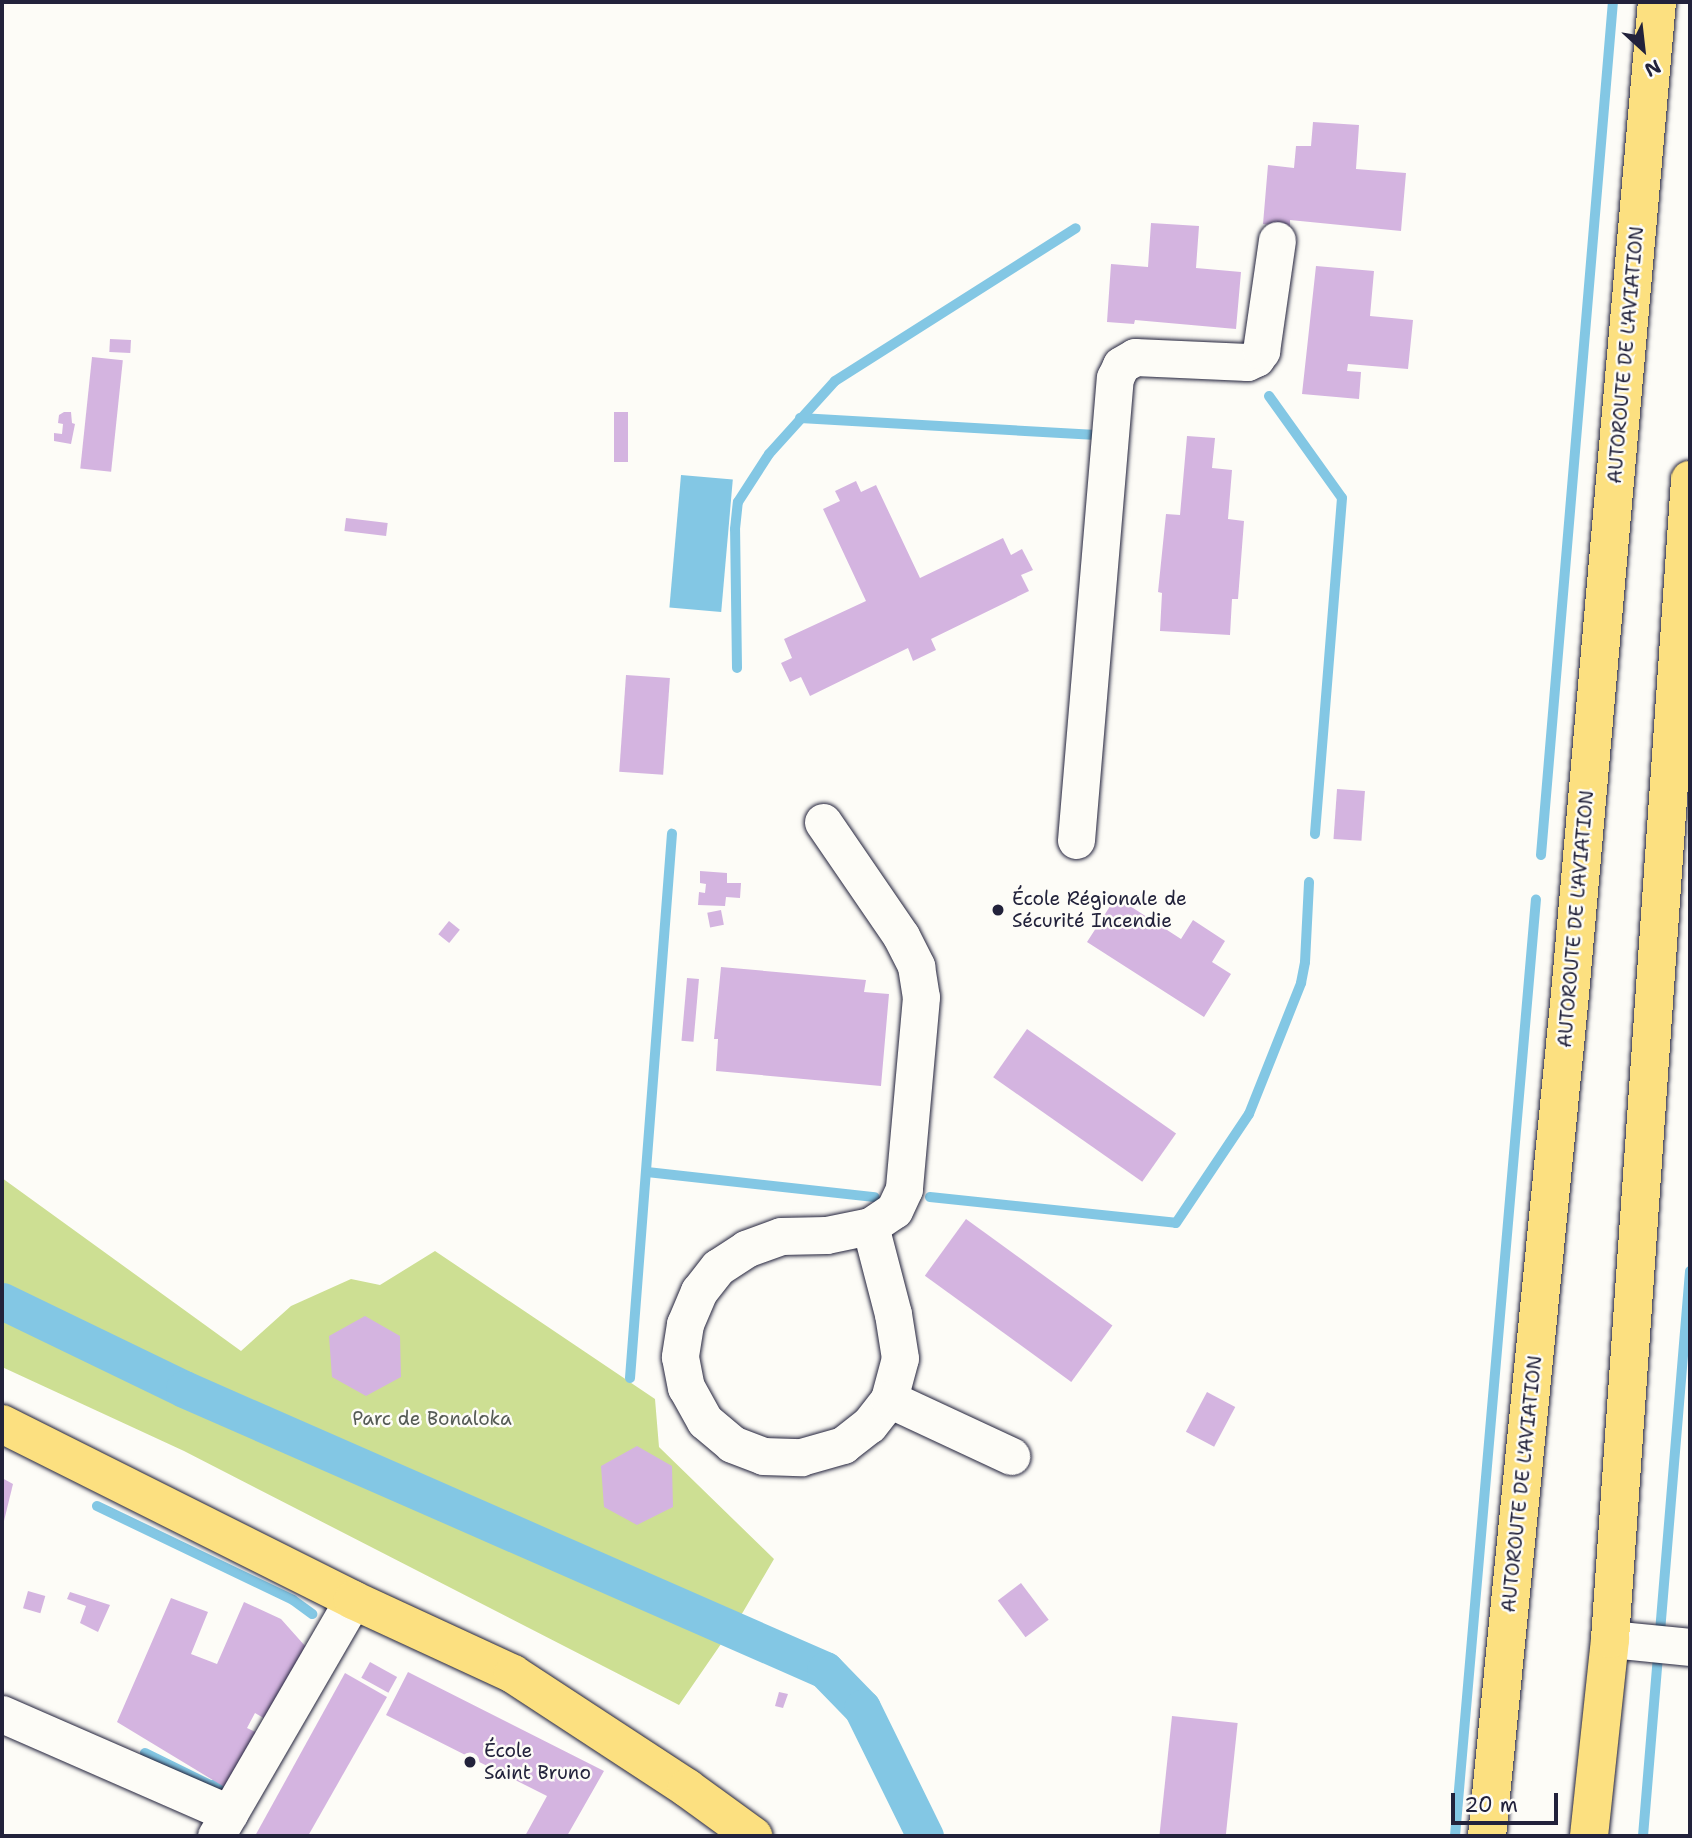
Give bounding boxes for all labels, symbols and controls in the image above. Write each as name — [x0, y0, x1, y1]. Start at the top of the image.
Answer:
north arrow — [1608, 14, 1678, 84]
text: N — [1640, 54, 1665, 83]
street label: AUTOROUTE DE L'AVIATION — [1603, 225, 1649, 485]
street label: AUTOROUTE DE L'AVIATION — [1553, 789, 1599, 1049]
place label: École Régionale de Sécurité Incendie — [1012, 888, 1187, 932]
marker: École Régionale de Sécurité Incendie — [990, 902, 1006, 918]
street label: AUTOROUTE DE L'AVIATION — [1497, 1354, 1547, 1614]
park label: Parc de Bonaloka — [352, 1408, 512, 1430]
place label: École Saint Bruno — [484, 1740, 591, 1784]
marker: École Saint Bruno — [462, 1754, 478, 1770]
scale bar — [1454, 1778, 1561, 1822]
text: 20 m — [1464, 1791, 1518, 1819]

